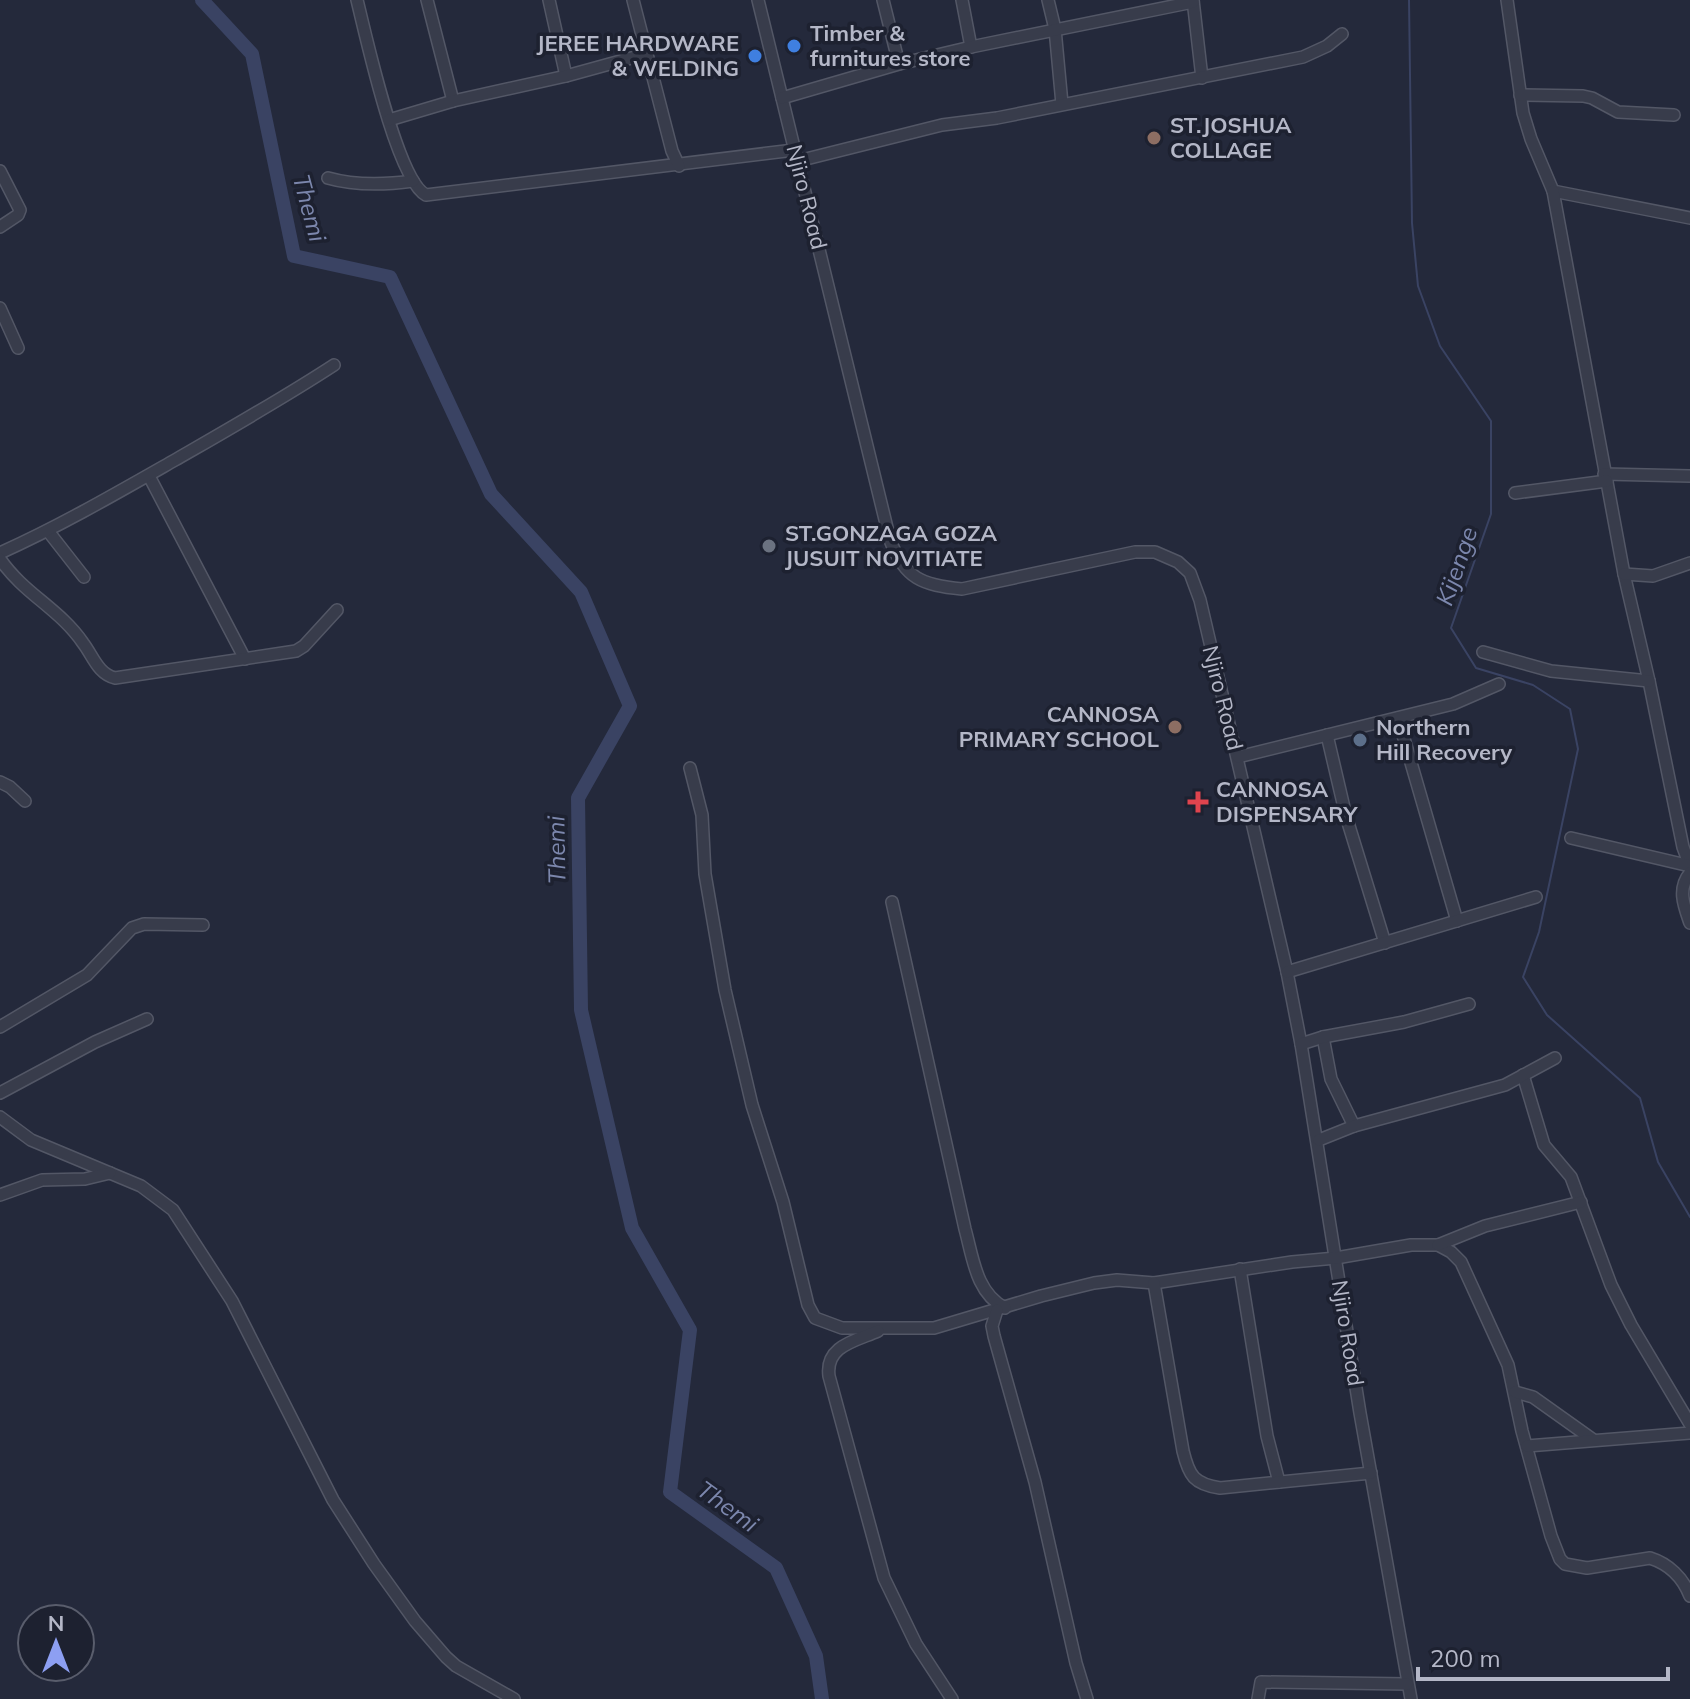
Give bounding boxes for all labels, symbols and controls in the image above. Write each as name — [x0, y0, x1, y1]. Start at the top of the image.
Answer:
place label: Timber & furnitures store — [810, 19, 971, 72]
place label: JEREE HARDWARE & WELDING — [537, 29, 739, 82]
marker: Timber & furnitures store — [785, 37, 803, 55]
marker: JEREE HARDWARE & WELDING — [746, 47, 764, 65]
place label: ST.JOSHUA COLLAGE — [1170, 111, 1292, 164]
marker: ST.JOSHUA COLLAGE — [1145, 129, 1163, 147]
street label: Njiro Road — [780, 142, 834, 252]
water label: Themi — [287, 171, 333, 245]
place label: ST.GONZAGA GOZA JUSUIT NOVITIATE — [785, 519, 997, 572]
water label: Kijenge — [1429, 523, 1483, 609]
marker: ST.GONZAGA GOZA JUSUIT NOVITIATE — [760, 537, 778, 555]
street label: Njiro Road — [1196, 643, 1250, 753]
place label: CANNOSA PRIMARY SCHOOL — [959, 700, 1159, 753]
place label: Northern Hill Recovery — [1376, 713, 1512, 766]
marker: CANNOSA PRIMARY SCHOOL — [1166, 718, 1184, 736]
marker: Northern Hill Recovery — [1351, 731, 1369, 749]
place label: CANNOSA DISPENSARY — [1216, 775, 1358, 828]
marker: CANNOSA DISPENSARY — [1187, 791, 1209, 813]
water label: Themi — [540, 815, 572, 884]
street label: Njiro Road — [1326, 1278, 1370, 1388]
water label: Themi — [692, 1474, 765, 1538]
north arrow — [16, 1603, 96, 1683]
text: N — [48, 1609, 64, 1637]
scale bar — [1418, 1631, 1668, 1681]
text: 200 m — [1430, 1643, 1501, 1673]

